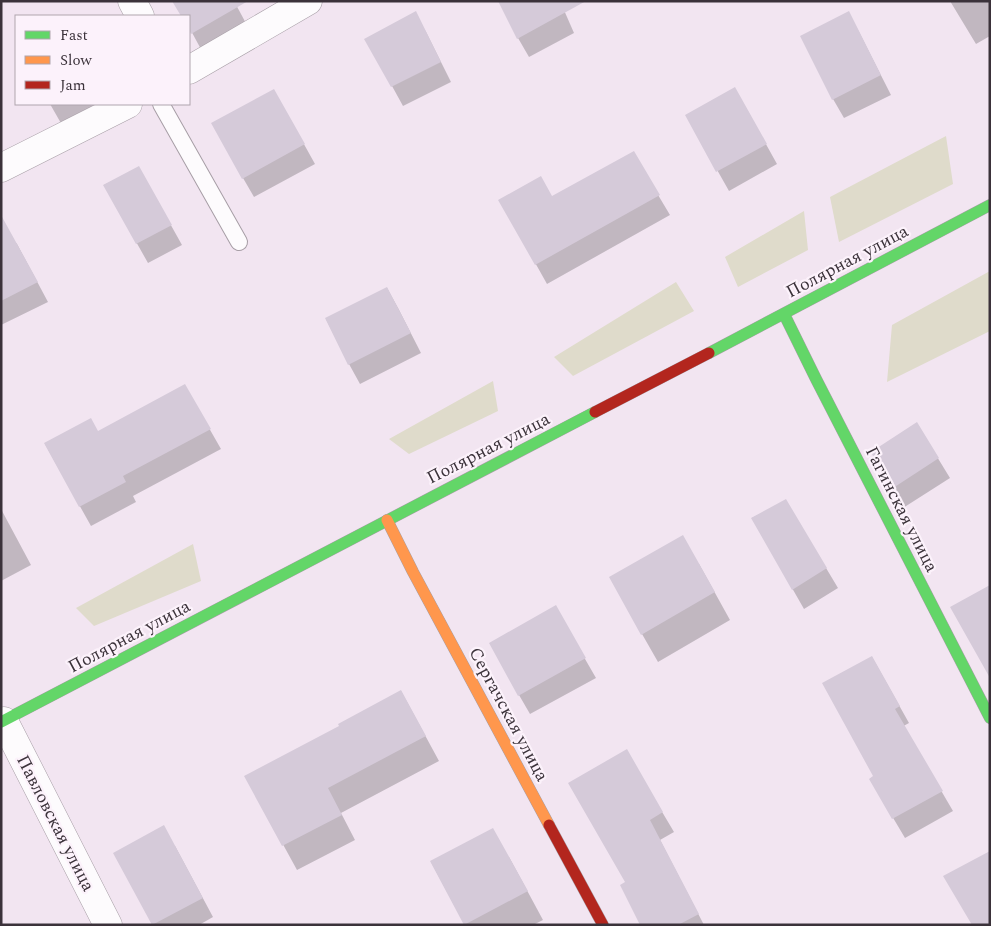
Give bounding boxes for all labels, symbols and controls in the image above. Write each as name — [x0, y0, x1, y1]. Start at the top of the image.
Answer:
legend — [15, 15, 190, 105]
text: Fast — [60, 24, 88, 47]
text: Slow — [60, 49, 92, 72]
text: Jam — [60, 74, 86, 97]
street label: Полярная улица — [781, 218, 914, 305]
street label: Полярная улица — [422, 406, 555, 491]
street label: Гагинская улица — [858, 442, 945, 577]
street label: Полярная улица — [63, 593, 196, 680]
street label: Сергачская улица — [462, 642, 555, 786]
street label: Павловская улица — [9, 750, 102, 896]

